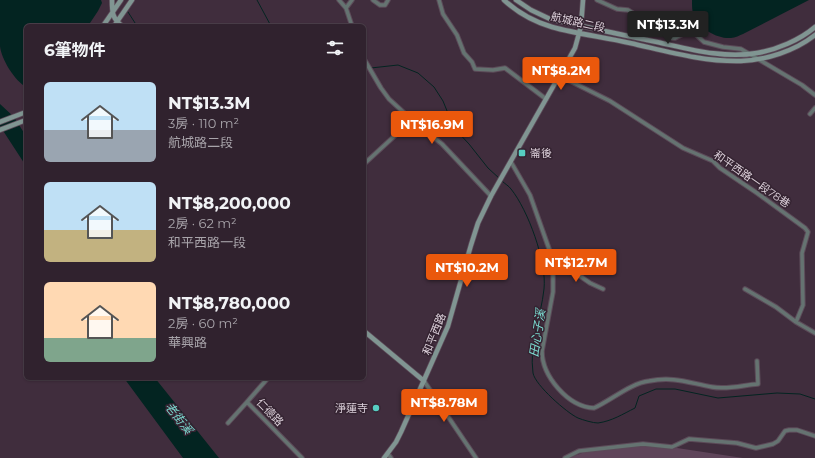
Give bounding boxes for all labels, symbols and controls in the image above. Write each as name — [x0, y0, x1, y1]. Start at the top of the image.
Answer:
street label: 航城路二段 — [550, 9, 606, 35]
pin: NT$13.3M — [627, 11, 709, 45]
text: NT$13.3M — [636, 16, 700, 32]
icon: filters — [324, 37, 346, 59]
text: 6筆物件 — [44, 40, 106, 60]
pin: NT$8.2M — [524, 57, 598, 91]
text: NT$8.2M — [531, 62, 591, 78]
text: NT$13.3M — [168, 93, 251, 113]
icon: home — [76, 98, 124, 146]
pin: NT$16.9M — [391, 111, 473, 145]
text: 3房 · 110 m² — [168, 115, 239, 131]
text: NT$16.9M — [400, 116, 464, 132]
text: 航城路二段 — [168, 134, 233, 150]
place label: 崙後 — [530, 146, 552, 160]
street label: 和平西路一段78巷 — [711, 147, 793, 211]
marker: 崙後 — [517, 148, 527, 158]
text: NT$8,200,000 — [168, 193, 291, 213]
icon: home — [76, 198, 124, 246]
text: 2房 · 62 m² — [168, 215, 237, 231]
text: 和平西路一段 — [168, 234, 246, 250]
pin: NT$12.7M — [535, 249, 617, 283]
pin: NT$10.2M — [426, 254, 508, 288]
text: NT$12.7M — [544, 254, 608, 270]
text: NT$10.2M — [435, 259, 499, 275]
text: NT$8,780,000 — [168, 293, 290, 313]
icon: home — [76, 298, 124, 346]
water label: 田心子溪 — [526, 306, 548, 358]
street label: 和平西路 — [419, 311, 449, 357]
text: 2房 · 60 m² — [168, 315, 238, 331]
text: 華興路 — [168, 334, 207, 350]
pin: NT$8.78M — [403, 389, 485, 423]
text: NT$8.78M — [410, 394, 478, 410]
street label: 仁德路 — [254, 395, 286, 429]
water label: 老街溪 — [162, 399, 197, 438]
place label: 淨蓮寺 — [335, 401, 368, 415]
marker: 淨蓮寺 — [371, 403, 381, 413]

